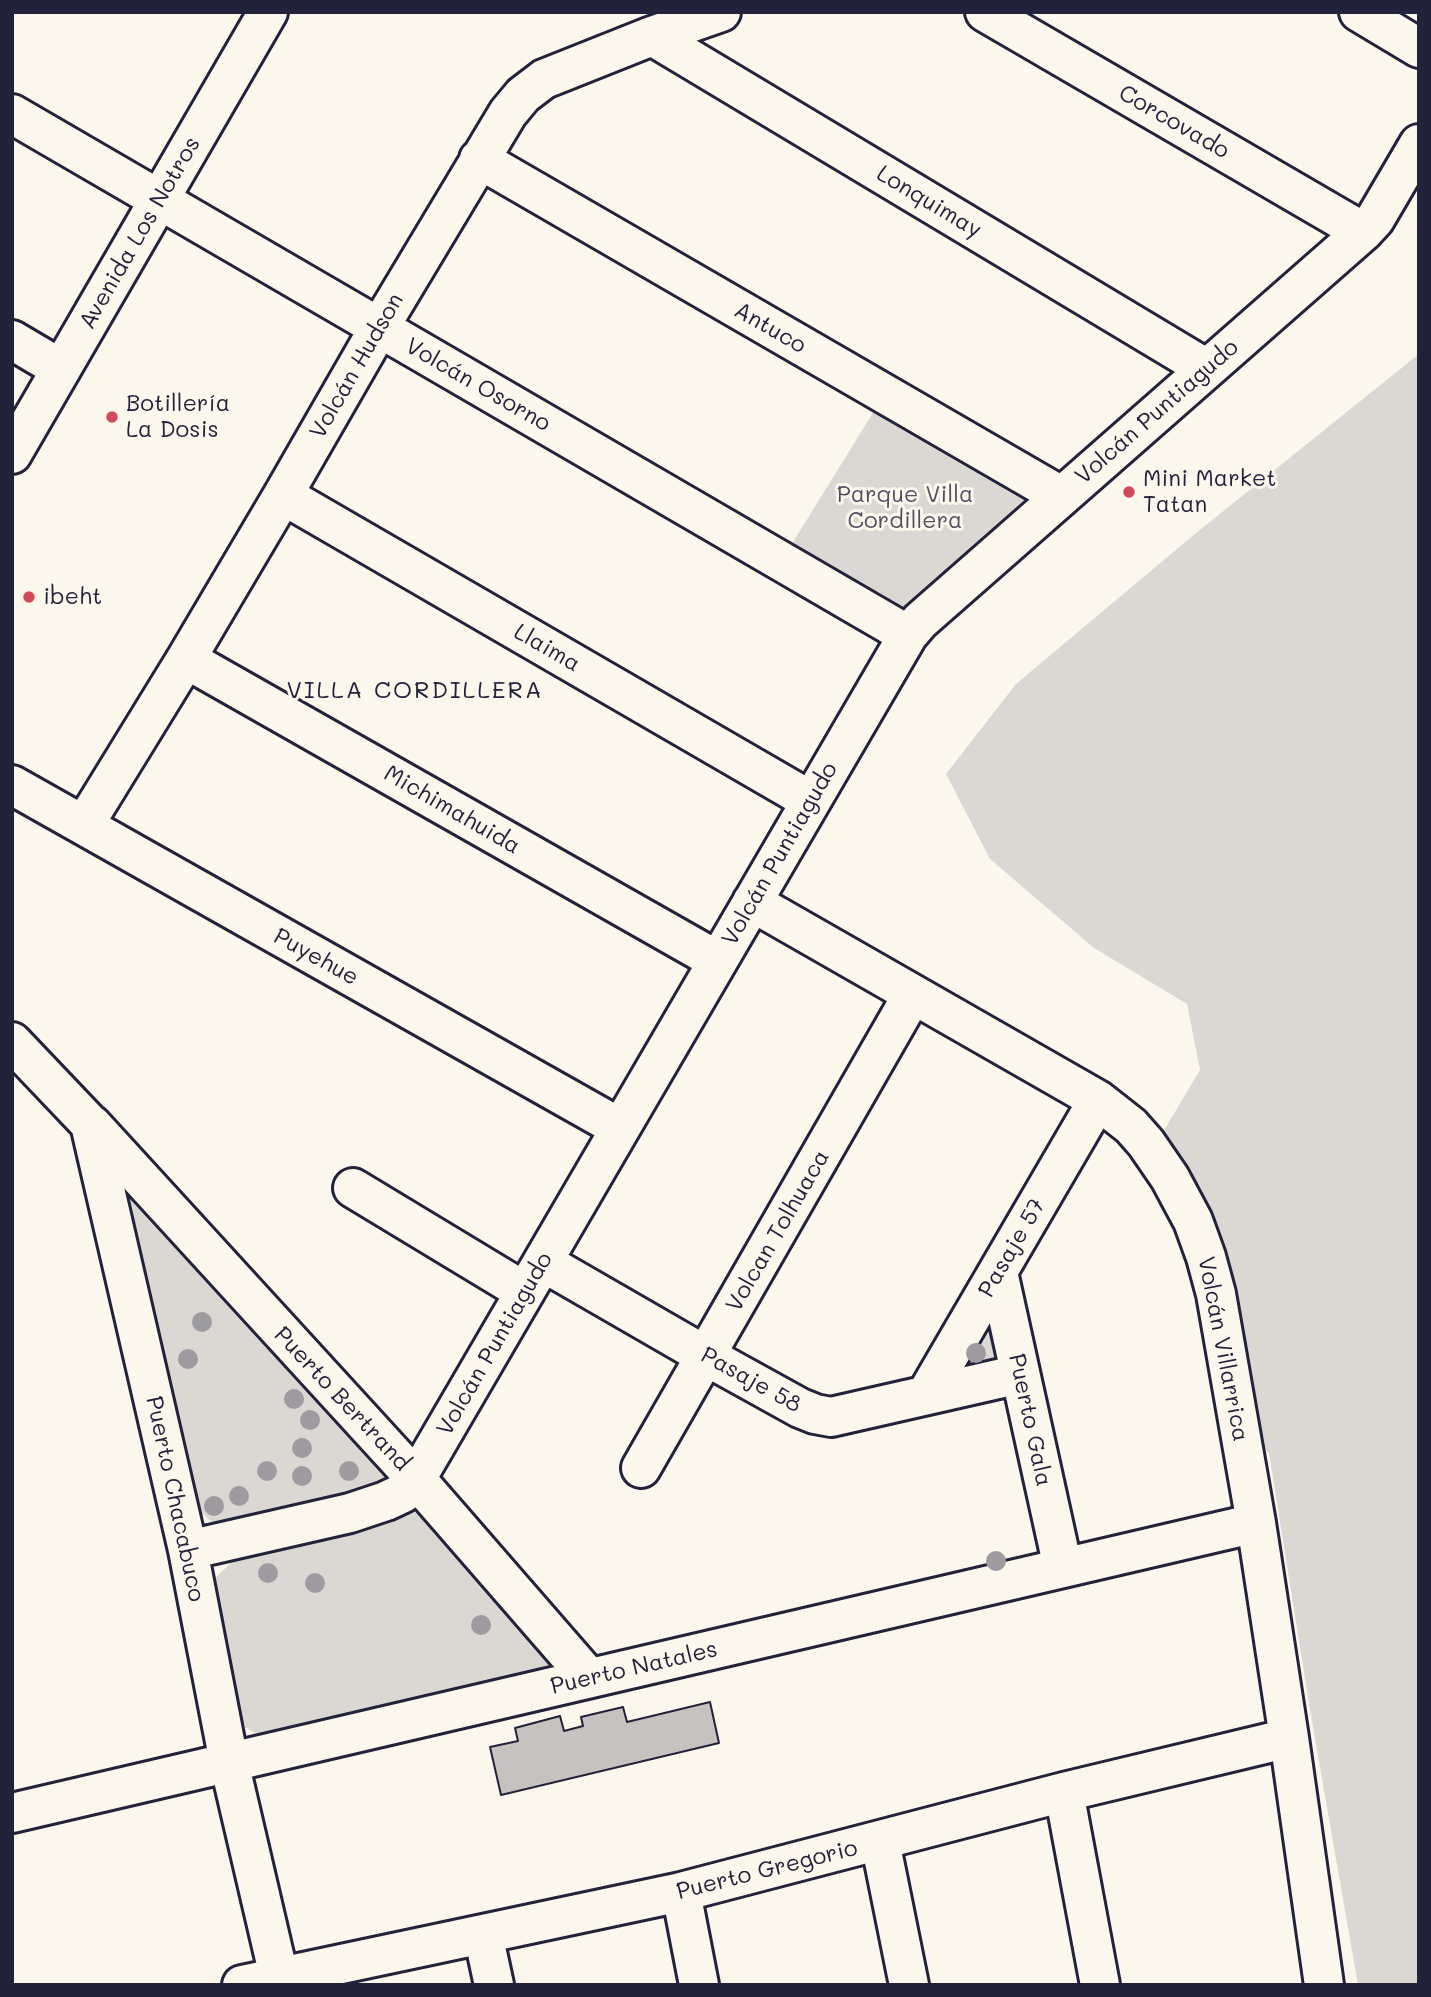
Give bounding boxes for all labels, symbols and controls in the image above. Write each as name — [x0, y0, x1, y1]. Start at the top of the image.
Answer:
street label: Corcovado — [1114, 79, 1234, 165]
street label: Avenida Los Notros — [74, 132, 206, 334]
street label: Lonquimay — [872, 160, 986, 244]
street label: Volcán Hudson — [304, 288, 410, 444]
street label: Antuco — [729, 296, 811, 360]
street label: Volcán Osorno — [400, 332, 556, 438]
street label: Volcán Puntiagudo — [1070, 334, 1244, 490]
place label: Botillería La Dosis — [126, 390, 230, 444]
marker: Botillería La Dosis — [104, 409, 120, 425]
place label: Mini Market Tatan — [1143, 465, 1276, 519]
park label: Parque Villa Cordillera — [837, 481, 973, 535]
marker: Mini Market Tatan — [1121, 484, 1137, 500]
place label: ibeht — [43, 583, 102, 611]
marker: ibeht — [21, 589, 37, 605]
street label: Llaima — [509, 618, 585, 678]
district label: VILLA CORDILLERA — [289, 677, 541, 705]
street label: Volcán Puntiagudo — [716, 757, 844, 951]
street label: Michimahuida — [379, 760, 525, 860]
street label: Puyehue — [269, 922, 363, 992]
street label: Volcan Tolhuaca — [721, 1145, 835, 1317]
street label: Pasaje 57 — [973, 1194, 1051, 1302]
street label: Volcán Puntiagudo — [431, 1247, 559, 1441]
street label: Volcán Villarrica — [1192, 1254, 1254, 1444]
street label: Puerto Bertrand — [268, 1321, 416, 1477]
street label: Pasaje 58 — [696, 1341, 806, 1419]
street label: Puerto Gala — [1002, 1351, 1058, 1489]
street label: Puerto Chacabuco — [140, 1394, 210, 1604]
street label: Puerto Natales — [548, 1635, 720, 1701]
street label: Puerto Gregorio — [674, 1834, 860, 1906]

